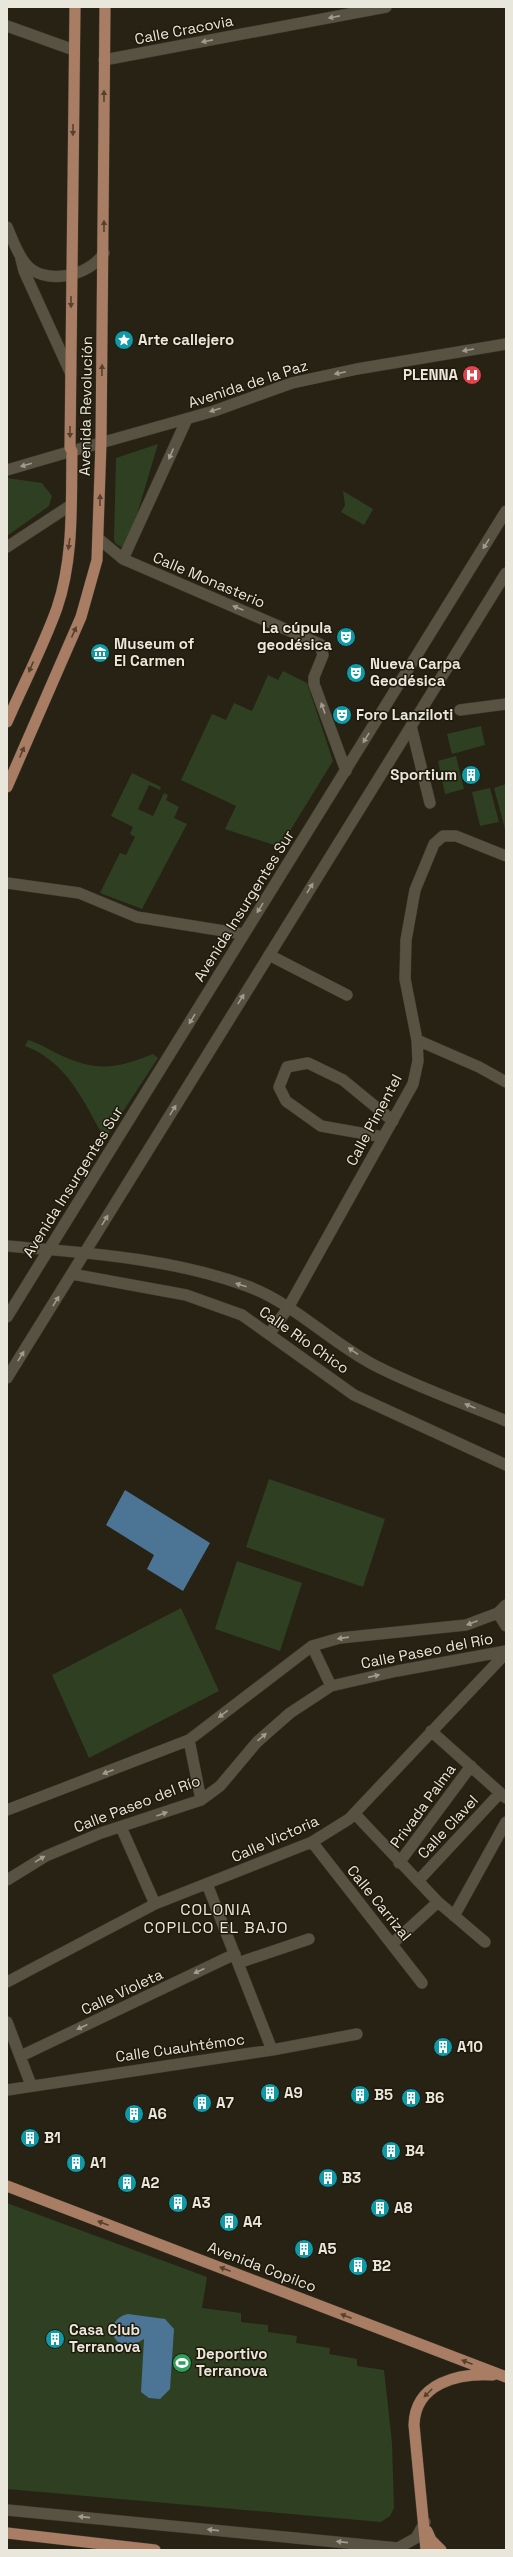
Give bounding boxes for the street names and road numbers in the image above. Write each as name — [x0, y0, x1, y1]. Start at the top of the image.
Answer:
street label: Calle Cracovia — [133, 11, 235, 48]
street label: Avenida Revolución — [75, 336, 96, 476]
street label: Avenida de la Paz — [186, 355, 310, 412]
street label: Calle Monasterio — [150, 547, 268, 612]
street label: Avenida Insurgentes Sur — [189, 826, 298, 985]
street label: Calle Pimentel — [341, 1071, 406, 1169]
street label: Avenida Insurgentes Sur — [18, 1102, 127, 1261]
street label: Calle Río Chico — [256, 1302, 353, 1378]
street label: Calle Paseo del Río — [359, 1628, 495, 1673]
street label: Privada Palma — [386, 1760, 460, 1852]
street label: Calle Paseo del Río — [71, 1771, 203, 1836]
street label: Calle Clavel — [413, 1791, 482, 1862]
street label: Calle Victoria — [228, 1811, 322, 1866]
street label: Calle Carrizal — [343, 1861, 416, 1944]
street label: Calle Violeta — [78, 1964, 166, 2019]
street label: Calle Cuauhtémoc — [114, 2029, 246, 2066]
street label: Avenida Copilco — [205, 2237, 319, 2296]

